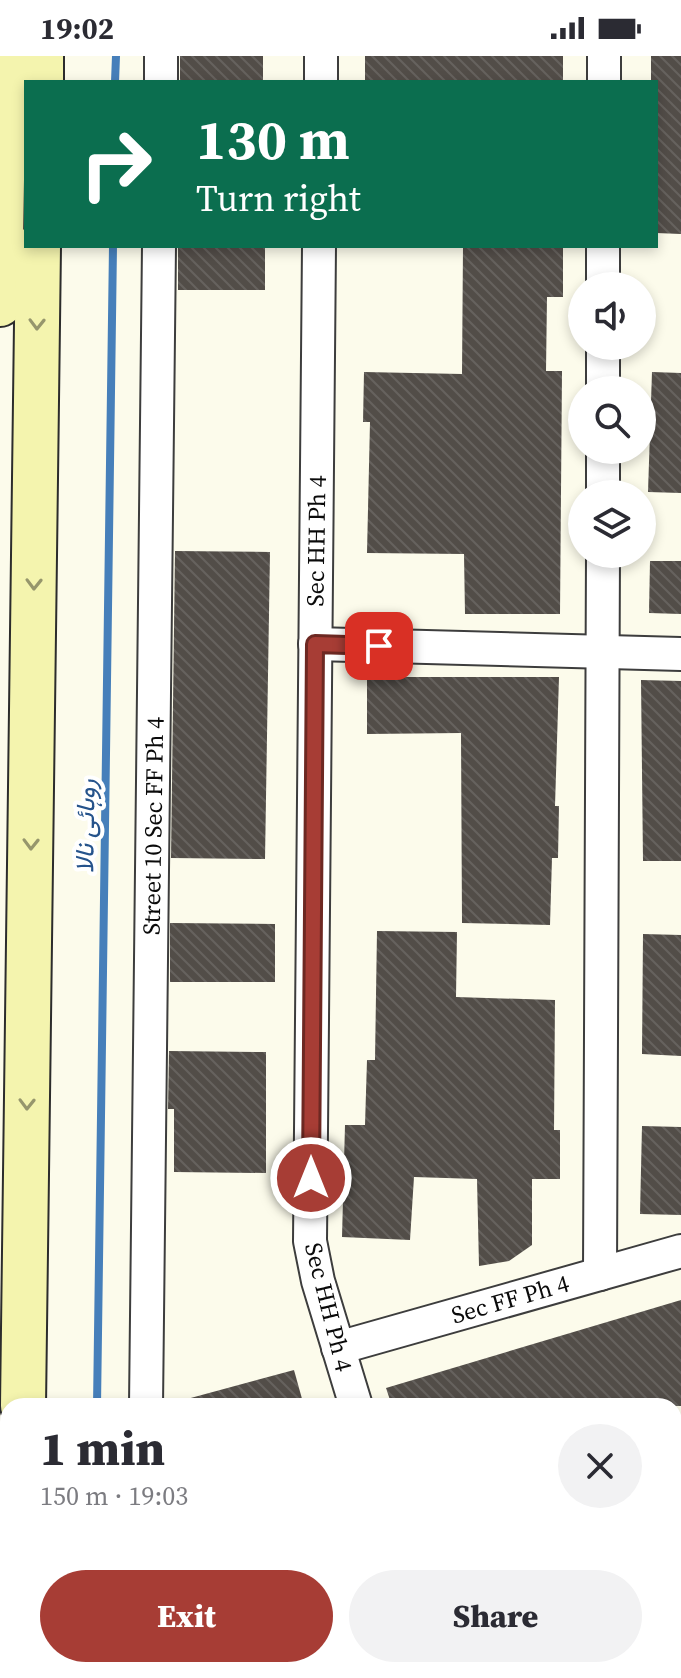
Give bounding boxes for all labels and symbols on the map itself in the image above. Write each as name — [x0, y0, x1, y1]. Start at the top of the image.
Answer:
one-way arrow — [29, 318, 46, 331]
street label: Sec HH Ph 4 — [298, 475, 334, 607]
one-way arrow — [25, 578, 43, 591]
pin — [345, 612, 413, 680]
street label: Street 10 Sec FF Ph 4 — [135, 717, 171, 935]
water label: روہائی نالا — [66, 778, 104, 873]
one-way arrow — [22, 838, 40, 851]
one-way arrow — [19, 1098, 36, 1111]
position arrow — [269, 1136, 353, 1220]
street label: Sec HH Ph 4 — [297, 1239, 361, 1375]
street label: Sec FF Ph 4 — [447, 1266, 573, 1332]

